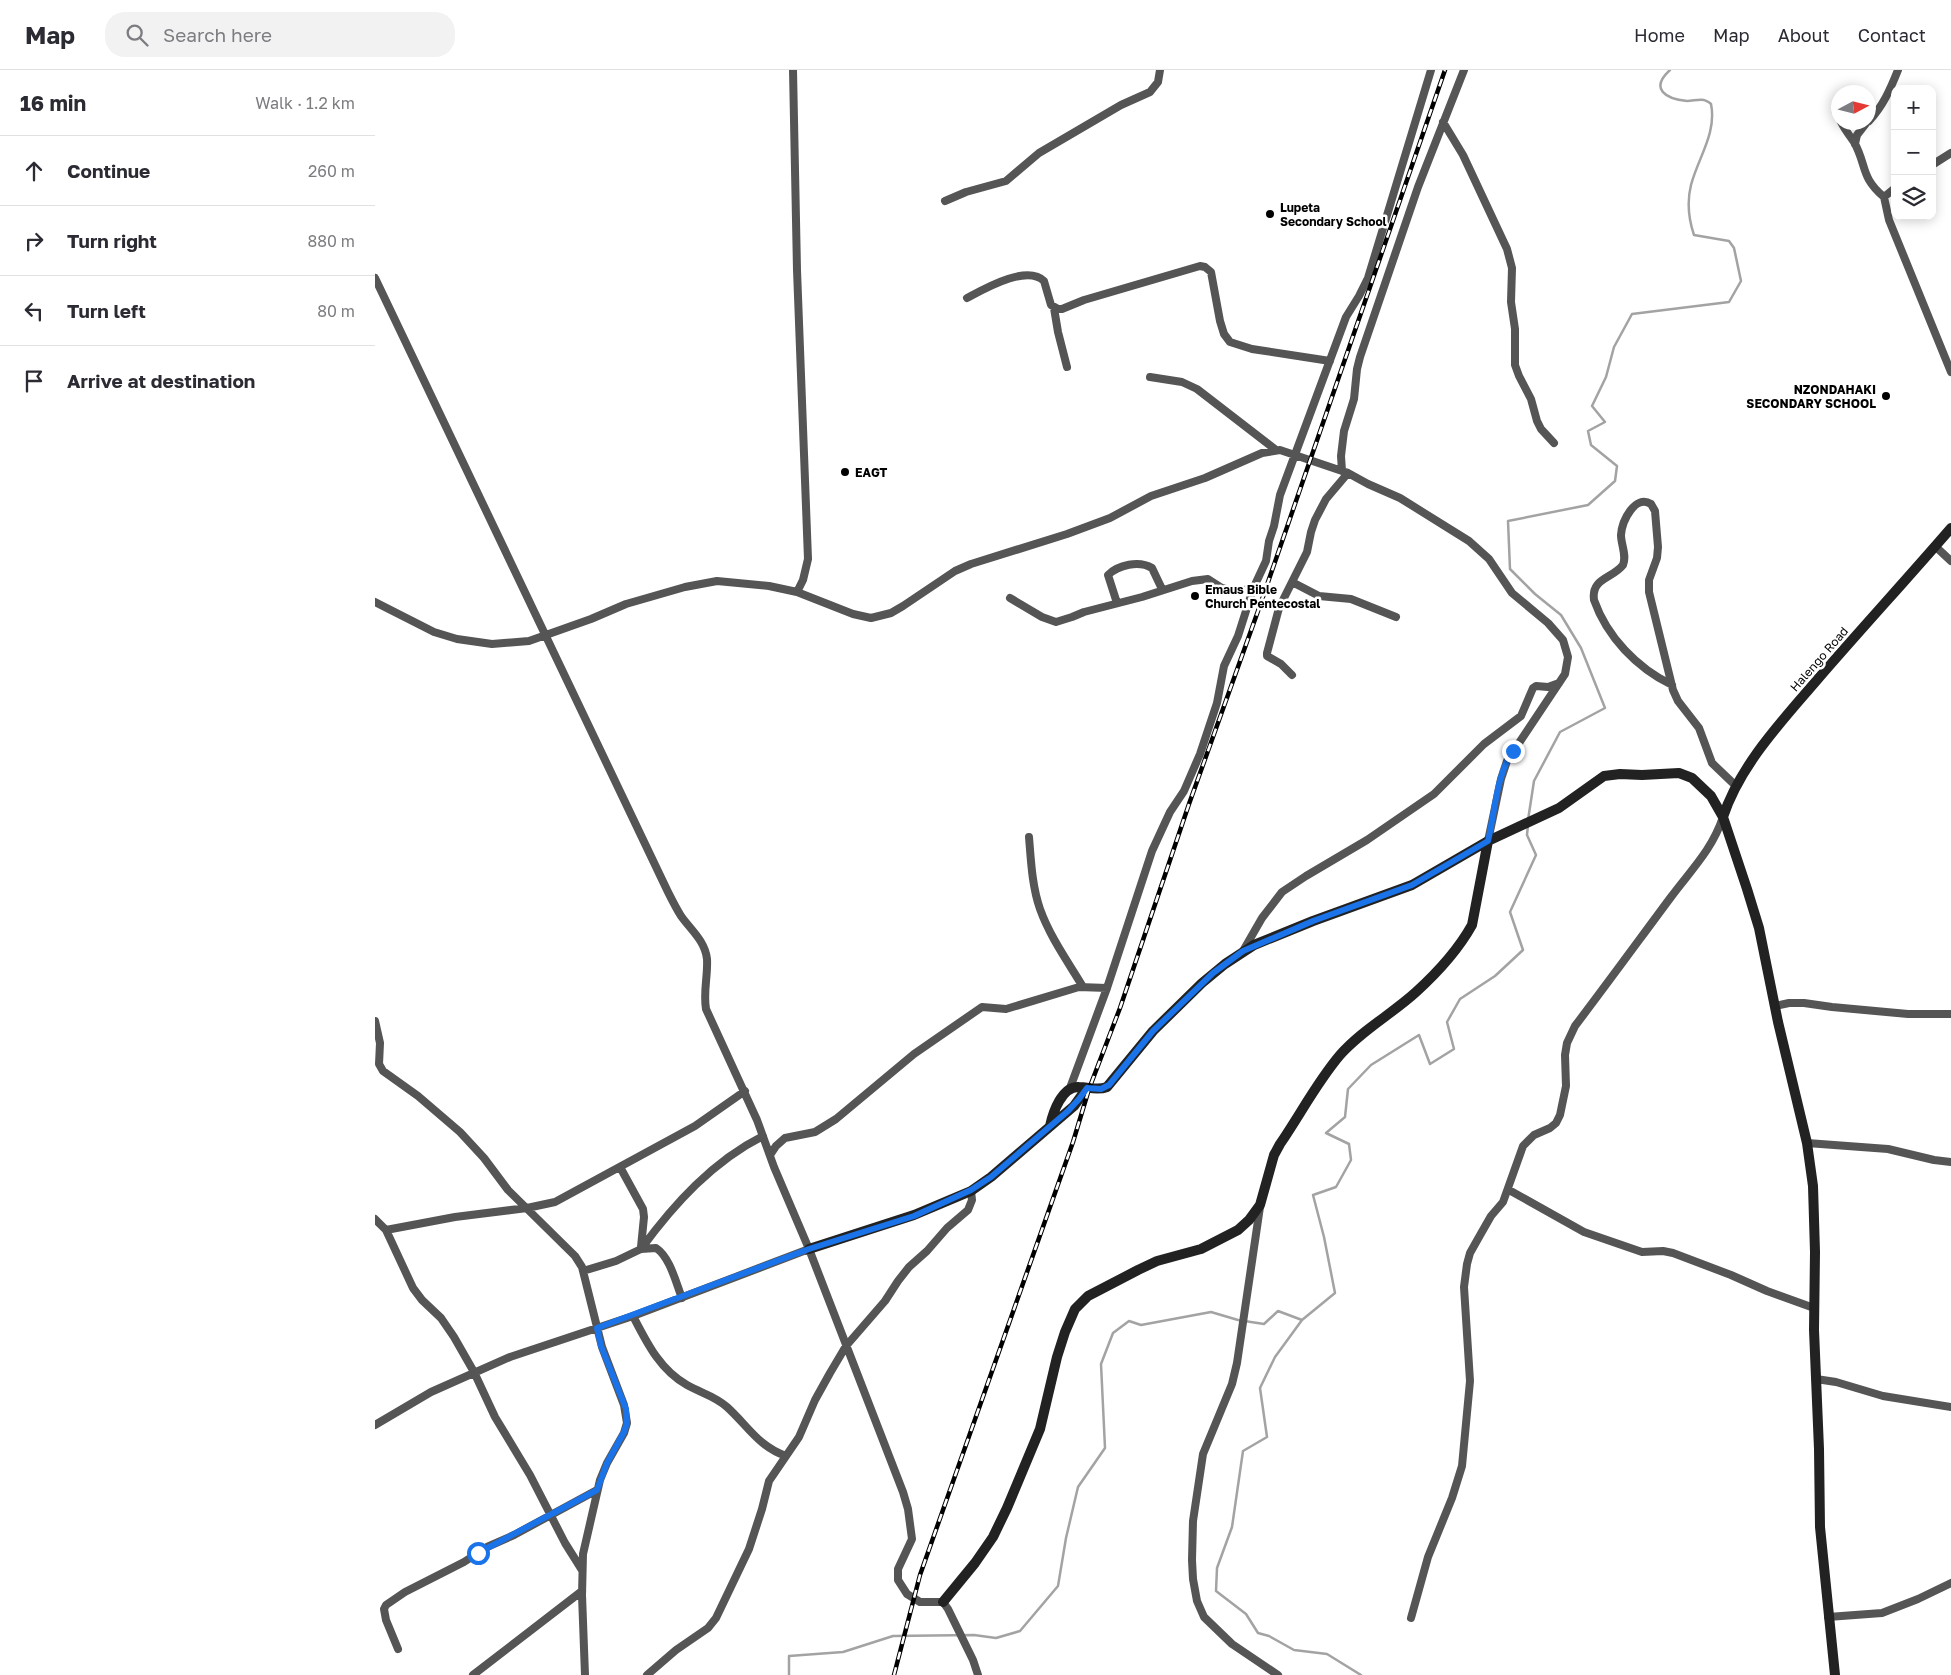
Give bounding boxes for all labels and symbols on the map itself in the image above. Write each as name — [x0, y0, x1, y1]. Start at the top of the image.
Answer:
north arrow — [1831, 85, 1876, 130]
place label: Lupeta Secondary School — [1280, 200, 1387, 229]
marker: Lupeta Secondary School — [1264, 208, 1276, 220]
place label: NZONDAHAKI SECONDARY SCHOOL — [1746, 382, 1876, 411]
marker: NZONDAHAKI SECONDARY SCHOOL — [1880, 390, 1892, 402]
place label: EAGT — [855, 465, 888, 480]
marker: EAGT — [839, 466, 851, 478]
place label: Emaus Bible Church Pentecostal — [1205, 582, 1320, 611]
marker: Emaus Bible Church Pentecostal — [1189, 590, 1201, 602]
street label: Halengo Road — [1787, 624, 1851, 694]
route end — [1502, 740, 1525, 763]
route start — [467, 1542, 490, 1565]

